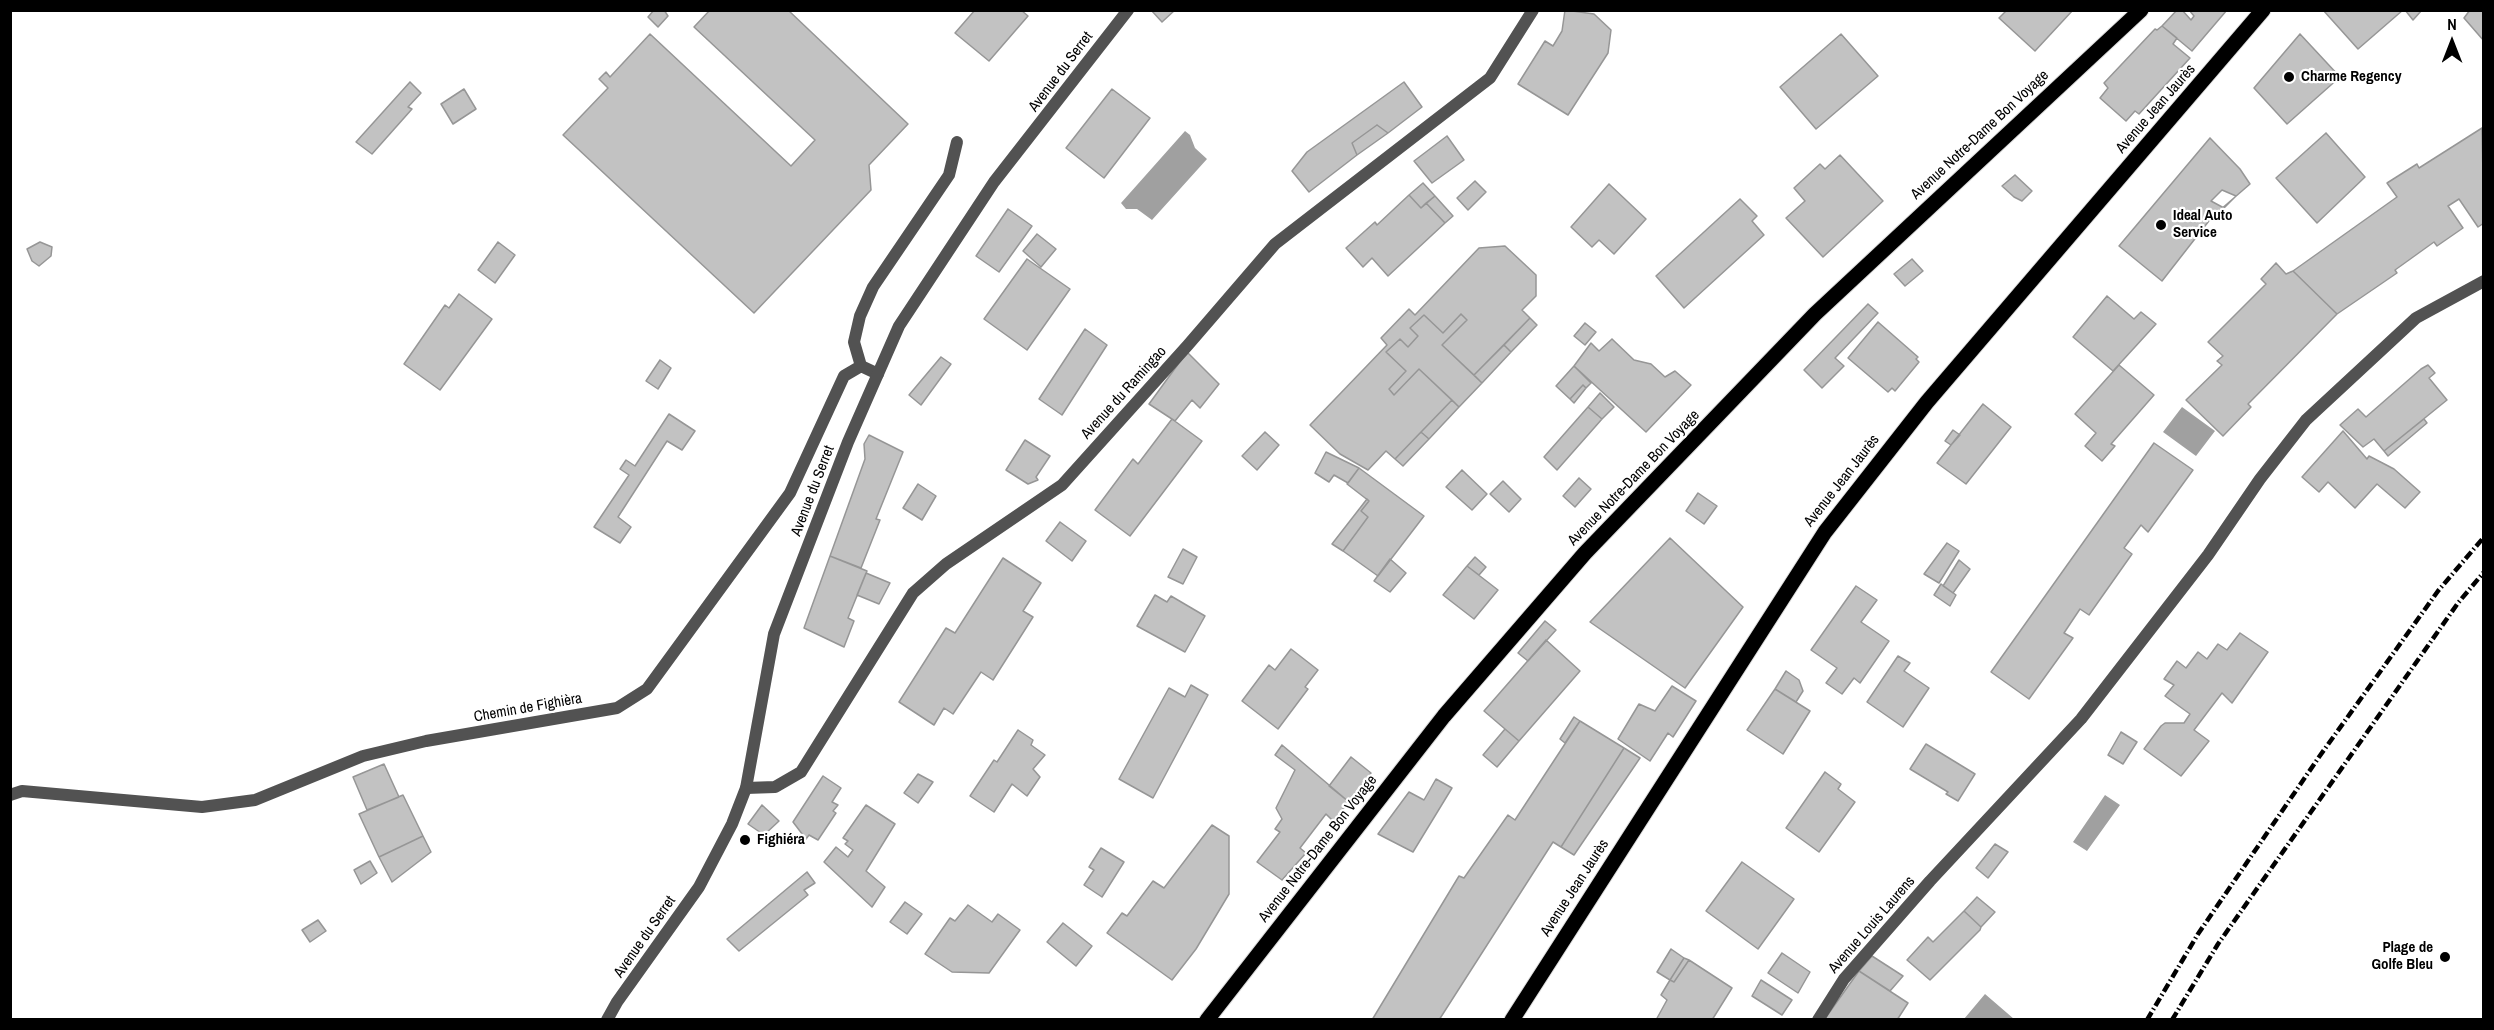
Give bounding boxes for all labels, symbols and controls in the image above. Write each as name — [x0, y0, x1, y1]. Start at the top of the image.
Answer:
north arrow — [2422, 12, 2482, 72]
text: N — [2447, 13, 2457, 35]
street label: Avenue du Serret — [1025, 28, 1097, 116]
street label: Avenue Jean Jaurès — [2112, 61, 2200, 157]
street label: Avenue Notre-Dame Bon Voyage — [1907, 66, 2053, 204]
place label: Charme Regency — [2301, 68, 2401, 86]
marker: Charme Regency — [2282, 70, 2296, 84]
place label: Ideal Auto Service — [2173, 207, 2232, 242]
marker: Ideal Auto Service — [2154, 218, 2168, 232]
street label: Avenue du Ramingao — [1078, 343, 1170, 443]
street label: Avenue Notre-Dame Bon Voyage — [1564, 406, 1704, 550]
street label: Avenue Jean Jaurès — [1800, 431, 1884, 531]
street label: Avenue du Serret — [787, 443, 839, 539]
street label: Chemin de Fighièra — [473, 690, 583, 726]
street label: Avenue Notre-Dame Bon Voyage — [1255, 772, 1381, 926]
place label: Fighiéra — [757, 831, 805, 849]
marker: Fighiéra — [738, 833, 752, 847]
street label: Avenue Jean Jaurès — [1537, 836, 1613, 940]
street label: Avenue Louis Laurens — [1825, 873, 1919, 977]
street label: Avenue du Serret — [610, 893, 680, 981]
place label: Plage de Golfe Bleu — [2371, 939, 2433, 974]
marker: Plage de Golfe Bleu — [2438, 950, 2452, 964]

